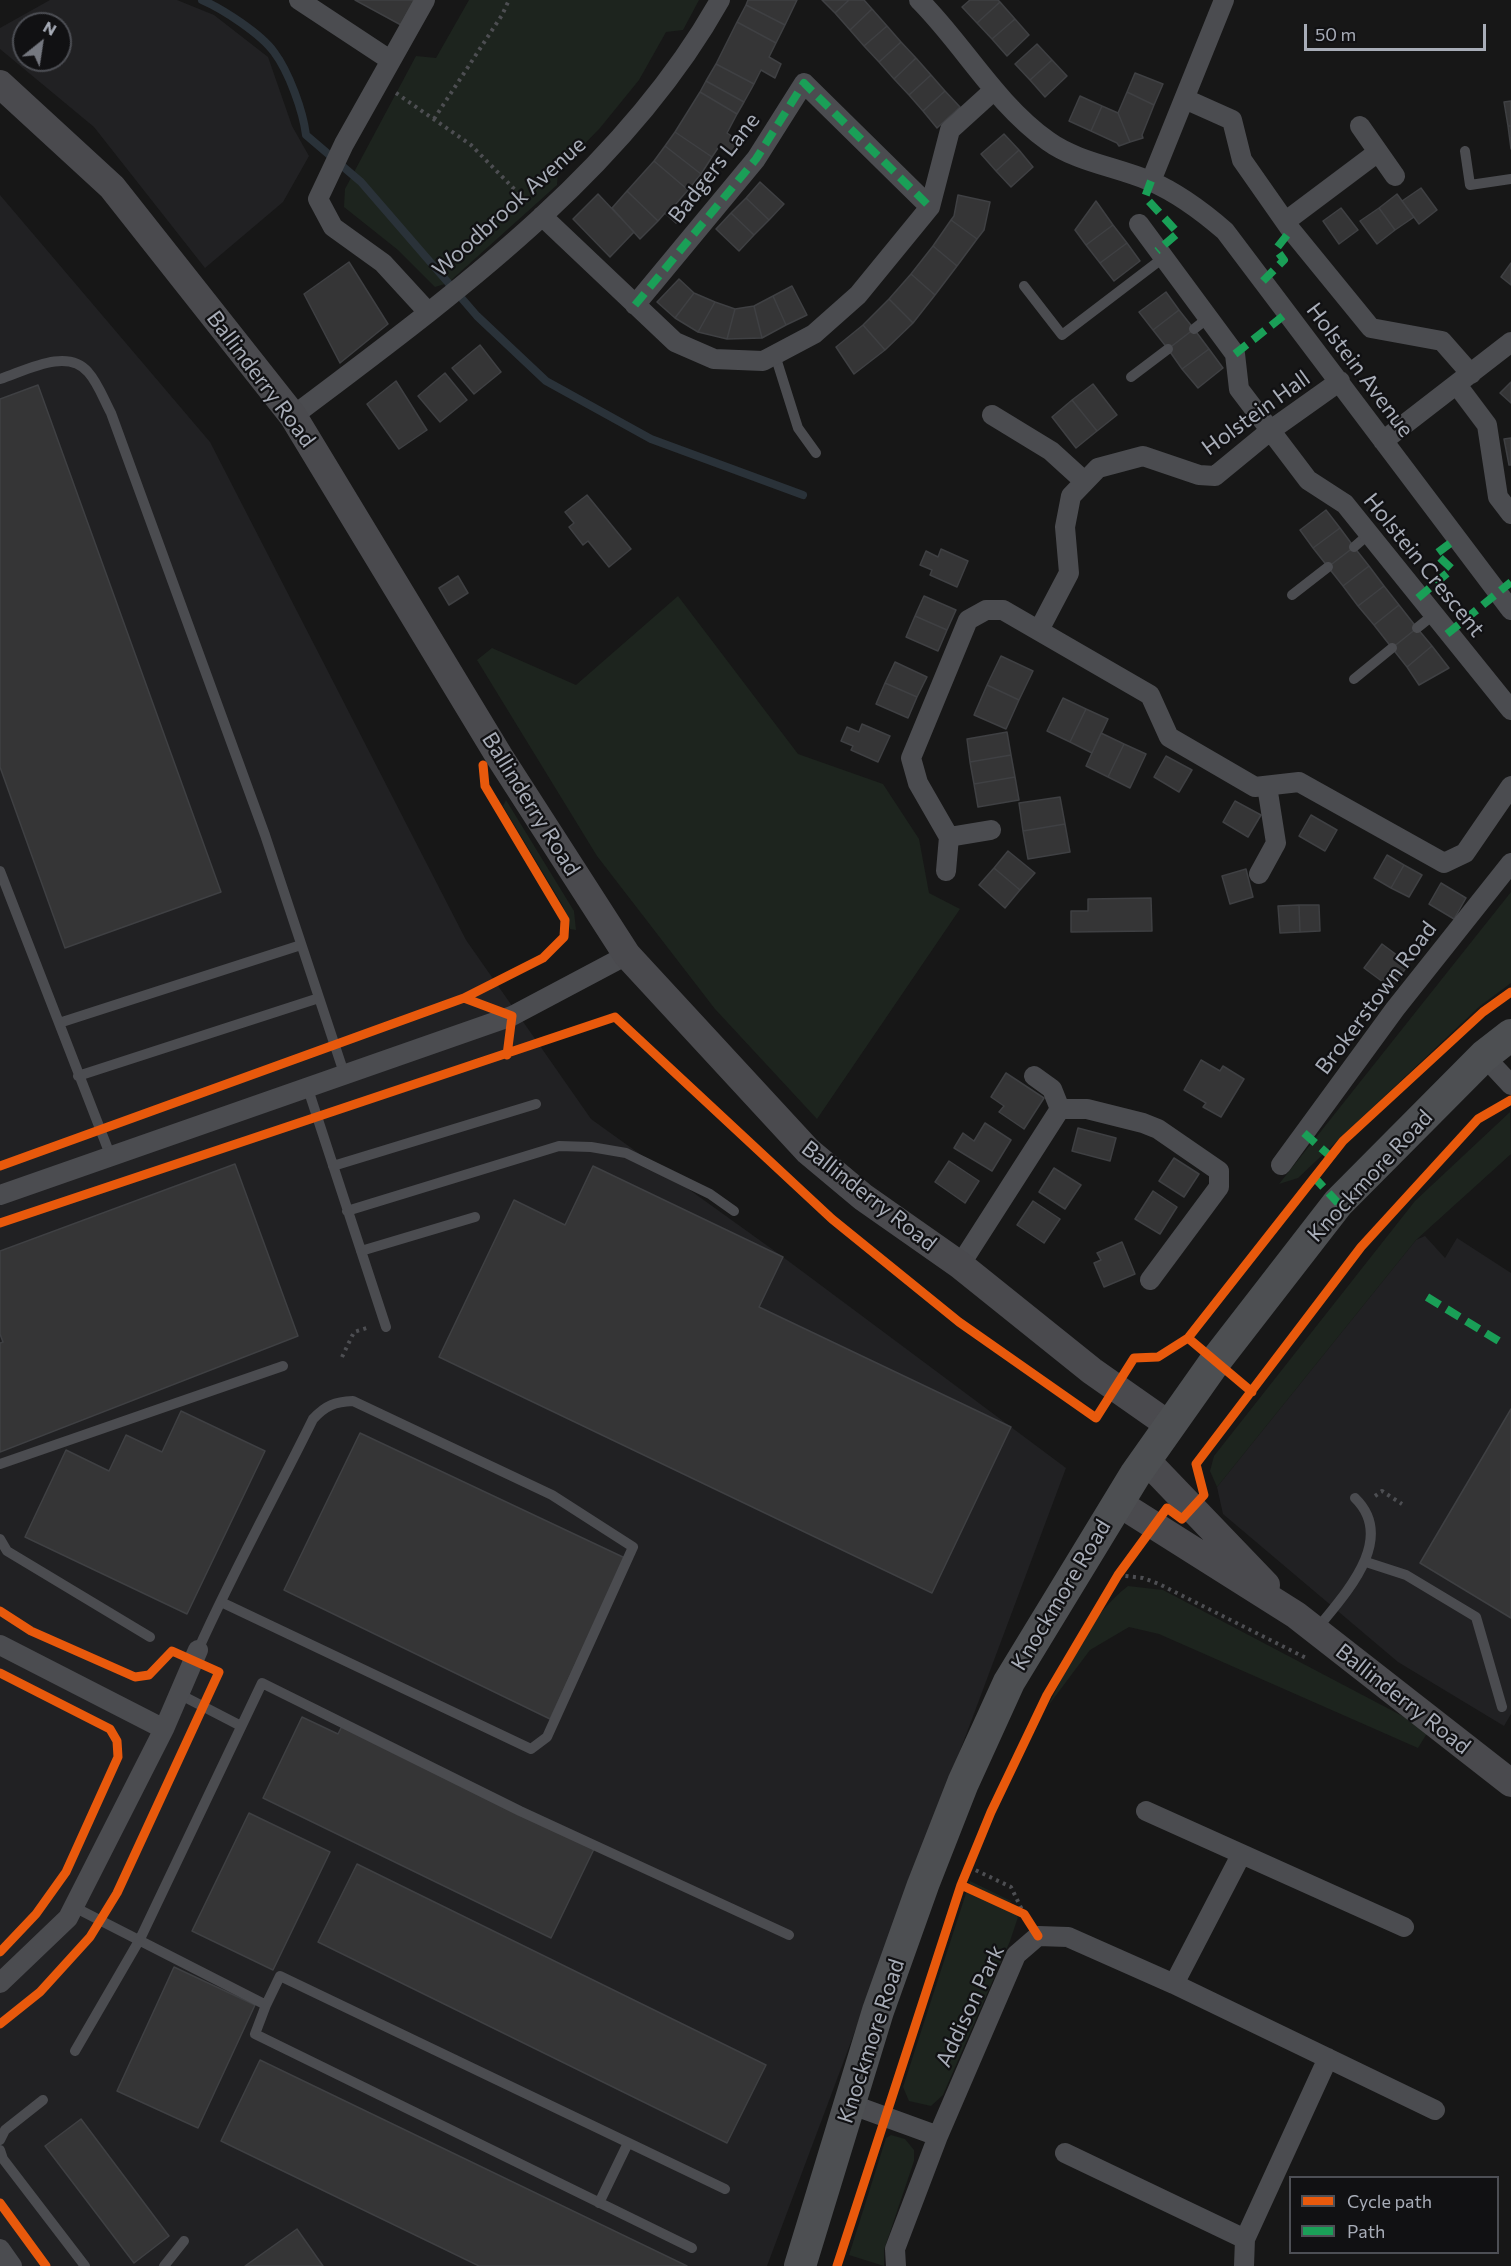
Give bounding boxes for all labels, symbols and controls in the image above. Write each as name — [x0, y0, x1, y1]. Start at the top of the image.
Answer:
north arrow — [12, 12, 72, 72]
scale bar — [1307, 12, 1488, 50]
text: N — [40, 16, 60, 39]
text: 50 m — [1315, 23, 1356, 45]
street label: Badgers Lane — [663, 108, 765, 228]
street label: Woodbrook Avenue — [427, 131, 591, 283]
street label: Holstein Avenue — [1301, 298, 1419, 442]
street label: Ballinderry Road — [201, 306, 321, 452]
street label: Holstein Hall — [1197, 365, 1315, 461]
street label: Holstein Crescent — [1358, 488, 1490, 642]
street label: Ballinderry Road — [476, 727, 586, 881]
street label: Brokerstown Road — [1310, 916, 1442, 1080]
street label: Knockmore Road — [1302, 1104, 1438, 1248]
street label: Ballinderry Road — [796, 1135, 942, 1257]
street label: Knockmore Road — [1006, 1515, 1116, 1675]
street label: Ballinderry Road — [1330, 1638, 1476, 1760]
street label: Addison Park — [930, 1941, 1010, 2071]
street label: Knockmore Road — [832, 1955, 910, 2127]
legend — [1289, 2176, 1499, 2254]
text: Cycle path — [1347, 2190, 1432, 2212]
text: Path — [1347, 2220, 1385, 2242]

